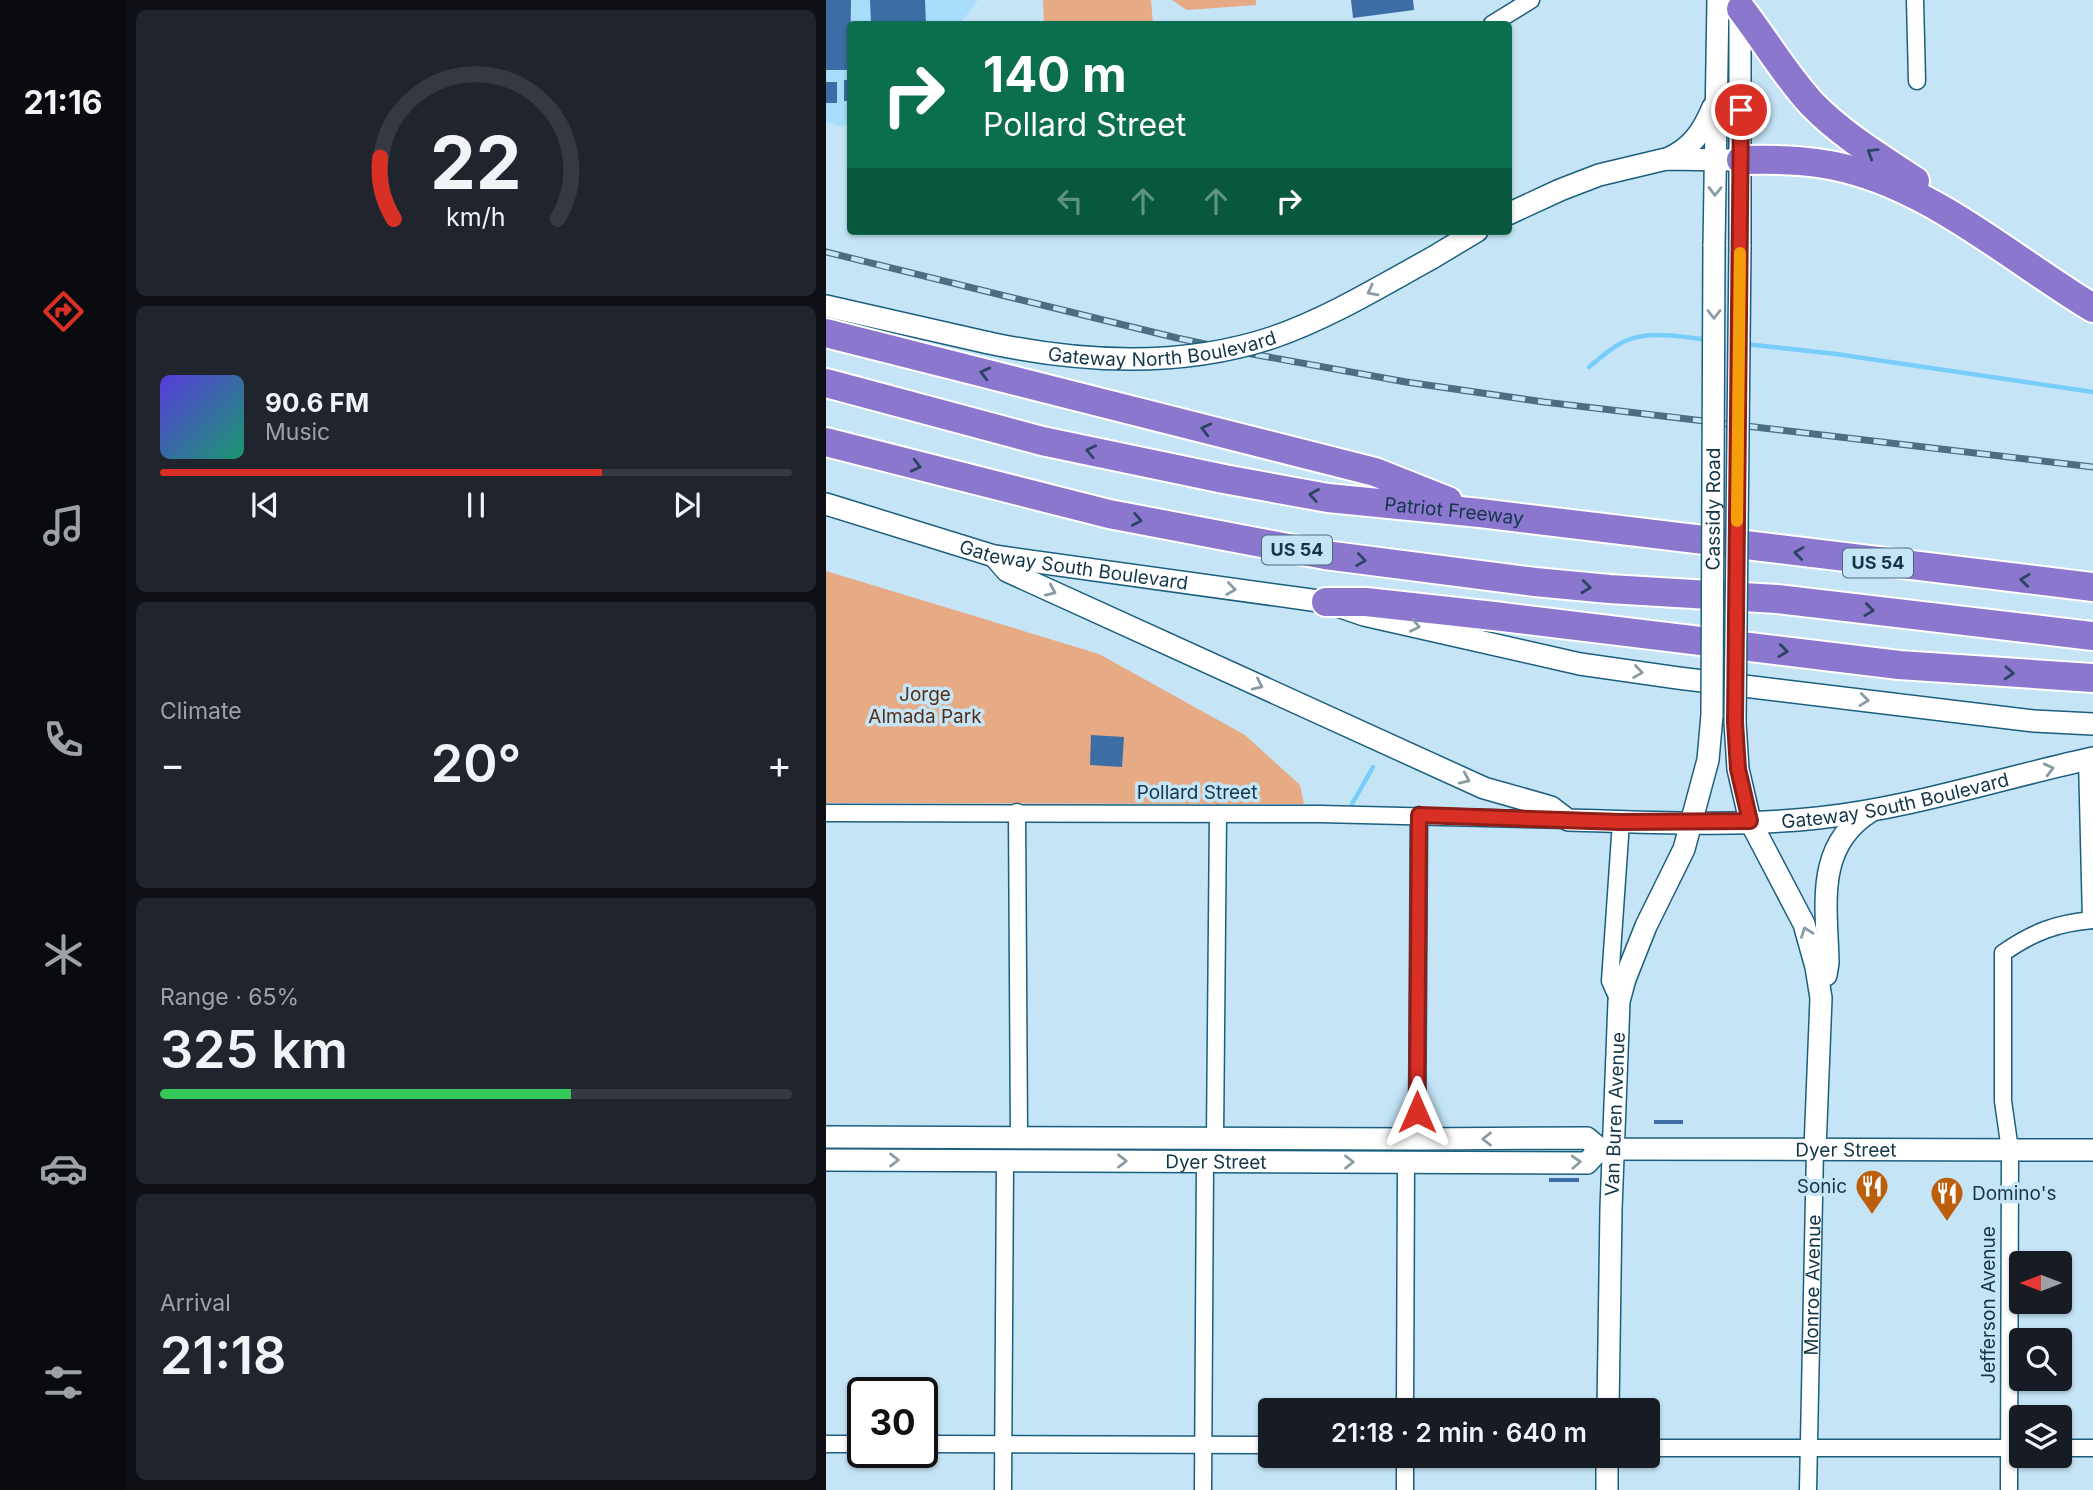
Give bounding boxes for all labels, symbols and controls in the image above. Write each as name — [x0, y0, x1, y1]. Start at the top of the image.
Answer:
text: 140 m — [983, 45, 1127, 104]
icon: right — [868, 49, 959, 140]
pin — [1711, 80, 1771, 140]
text: 21:16 — [23, 83, 103, 122]
icon: arrive — [1722, 91, 1760, 129]
text: Pollard Street — [983, 105, 1186, 144]
text: 22 — [430, 118, 522, 207]
one-way arrow — [1866, 148, 1879, 161]
icon: left — [1051, 182, 1089, 220]
icon: ahead — [1124, 182, 1162, 220]
icon: ahead — [1197, 182, 1235, 220]
icon: right — [1270, 182, 1308, 220]
one-way arrow — [1707, 185, 1722, 196]
text: km/h — [446, 202, 506, 232]
one-way arrow — [1367, 282, 1379, 296]
icon: directions — [39, 287, 88, 336]
one-way arrow — [1706, 309, 1722, 320]
street label: Gateway North Boulevard — [1047, 326, 1279, 371]
one-way arrow — [979, 367, 991, 381]
text: 90.6 FM — [265, 387, 369, 418]
text: Music — [265, 418, 330, 446]
one-way arrow — [1200, 423, 1212, 437]
one-way arrow — [1085, 445, 1097, 460]
street label: Cassidy Road — [1702, 448, 1725, 570]
one-way arrow — [910, 458, 922, 472]
icon: previous — [246, 486, 284, 524]
icon: pause — [457, 486, 495, 524]
icon: next — [668, 486, 706, 524]
one-way arrow — [1308, 488, 1320, 503]
street label: Patriot Freeway — [1383, 493, 1525, 530]
icon: music — [39, 501, 88, 550]
one-way arrow — [1131, 511, 1143, 526]
street label: Gateway South Boulevard — [956, 535, 1190, 595]
road number: US 54 — [1262, 536, 1332, 564]
one-way arrow — [1793, 546, 1805, 561]
road number: US 54 — [1843, 548, 1913, 578]
one-way arrow — [1355, 552, 1366, 567]
one-way arrow — [2019, 572, 2031, 587]
one-way arrow — [1581, 579, 1592, 594]
one-way arrow — [1225, 582, 1237, 597]
one-way arrow — [1043, 583, 1056, 597]
one-way arrow — [1863, 602, 1875, 617]
one-way arrow — [1409, 618, 1421, 632]
one-way arrow — [1777, 644, 1789, 659]
one-way arrow — [1632, 665, 1644, 680]
one-way arrow — [2004, 665, 2015, 680]
one-way arrow — [1251, 677, 1263, 691]
park label: Jorge Almada Park — [868, 683, 982, 728]
one-way arrow — [1858, 692, 1869, 707]
text: Climate — [160, 697, 242, 725]
icon: phone — [39, 715, 88, 764]
text: 20° — [431, 732, 521, 795]
text: − — [160, 741, 185, 787]
text: + — [767, 741, 792, 787]
one-way arrow — [2043, 763, 2055, 777]
street label: Gateway South Boulevard — [1780, 768, 2011, 833]
one-way arrow — [1458, 771, 1470, 785]
street label: Pollard Street — [1137, 781, 1257, 804]
one-way arrow — [1800, 926, 1814, 938]
icon: climate — [39, 930, 88, 979]
text: Range · 65% — [160, 983, 299, 1011]
text: 325 km — [160, 1018, 348, 1081]
street label: Van Buren Avenue — [1600, 1032, 1630, 1197]
position arrow — [1380, 1075, 1454, 1149]
one-way arrow — [1482, 1131, 1493, 1146]
street label: Dyer Street — [1795, 1138, 1897, 1162]
icon: car — [39, 1144, 88, 1193]
street label: Dyer Street — [1165, 1150, 1267, 1174]
one-way arrow — [889, 1152, 900, 1168]
one-way arrow — [1116, 1154, 1127, 1169]
one-way arrow — [1344, 1154, 1355, 1170]
one-way arrow — [1571, 1155, 1582, 1170]
restaurant icon: Sonic — [1853, 1167, 1891, 1216]
restaurant icon: Domino's — [1928, 1174, 1966, 1223]
place label: Sonic — [1797, 1175, 1847, 1198]
place label: Domino's — [1972, 1182, 2056, 1205]
street label: Monroe Avenue — [1800, 1214, 1826, 1356]
street label: Jefferson Avenue — [1977, 1226, 2000, 1384]
north arrow — [2009, 1251, 2072, 1314]
map controls — [2009, 1251, 2072, 1468]
text: Arrival — [160, 1289, 231, 1317]
text: 21:18 — [160, 1324, 286, 1387]
button: search — [2009, 1328, 2072, 1391]
icon: filters — [39, 1358, 88, 1407]
speed limit sign: 30 — [847, 1377, 938, 1468]
button: layers — [2009, 1405, 2072, 1468]
text: 21:18 · 2 min · 640 m — [1331, 1417, 1587, 1448]

